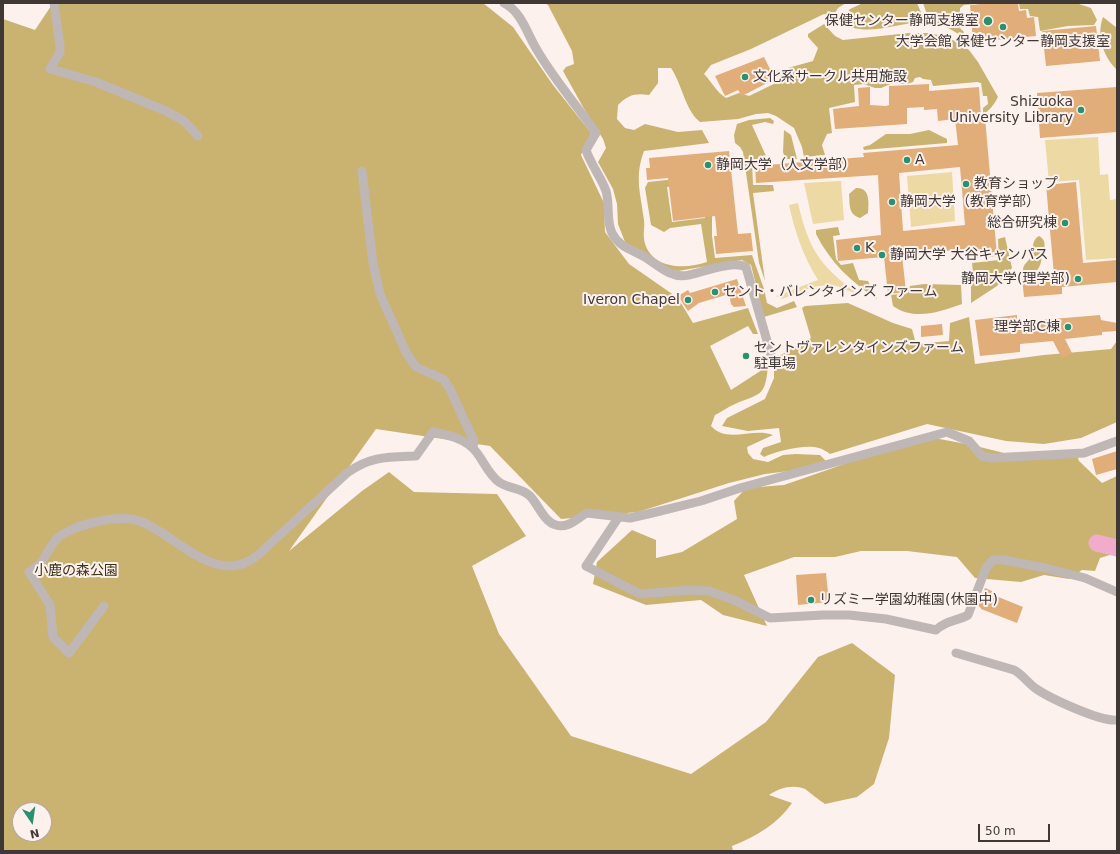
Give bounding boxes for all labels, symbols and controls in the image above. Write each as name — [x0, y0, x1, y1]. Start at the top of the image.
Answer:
place label: 保健センター静岡支援室 — [825, 13, 979, 29]
marker: 保健センター静岡支援室 — [982, 15, 994, 27]
marker: 大学会館 保健センター静岡支援室 — [998, 22, 1008, 32]
place label: 大学会館 保健センター静岡支援室 — [896, 34, 1110, 50]
place label: 文化系サークル共用施設 — [753, 69, 907, 85]
marker: 文化系サークル共用施設 — [740, 72, 750, 82]
place label: Shizuoka University Library — [949, 94, 1073, 126]
marker: Shizuoka University Library — [1076, 105, 1086, 115]
place label: A — [915, 152, 925, 168]
marker: A — [902, 155, 912, 165]
place label: 静岡大学（人文学部） — [716, 157, 856, 173]
marker: 静岡大学（人文学部） — [703, 160, 713, 170]
place label: 教育ショップ — [974, 176, 1058, 192]
marker: 教育ショップ — [961, 179, 971, 189]
place label: 静岡大学（教育学部） — [900, 194, 1040, 210]
marker: 静岡大学（教育学部） — [887, 197, 897, 207]
place label: 総合研究棟 — [987, 215, 1057, 231]
marker: 総合研究棟 — [1060, 218, 1070, 228]
place label: K — [865, 240, 874, 256]
marker: K — [852, 243, 862, 253]
place label: 静岡大学 大谷キャンパス — [890, 247, 1048, 263]
marker: 静岡大学 大谷キャンパス — [877, 250, 887, 260]
place label: 静岡大学(理学部) — [961, 271, 1070, 287]
marker: 静岡大学(理学部) — [1073, 274, 1083, 284]
place label: セント・バレンタインズ ファーム — [723, 284, 937, 300]
marker: セント・バレンタインズ ファーム — [710, 287, 720, 297]
place label: Iveron Chapel — [583, 292, 680, 308]
marker: Iveron Chapel — [683, 295, 693, 305]
place label: 理学部C棟 — [994, 319, 1060, 335]
marker: 理学部C棟 — [1063, 322, 1073, 332]
place label: セントヴァレンタインズファーム 駐車場 — [754, 340, 964, 372]
marker: セントヴァレンタインズファーム 駐車場 — [741, 351, 751, 361]
park label: 小鹿の森公園 — [34, 563, 118, 579]
place label: リズミー学園幼稚園(休園中) — [819, 592, 998, 608]
marker: リズミー学園幼稚園(休園中) — [806, 595, 816, 605]
north arrow — [12, 802, 52, 842]
scale bar — [980, 816, 1052, 842]
text: 50 m — [985, 824, 1016, 838]
text: N — [29, 826, 41, 841]

